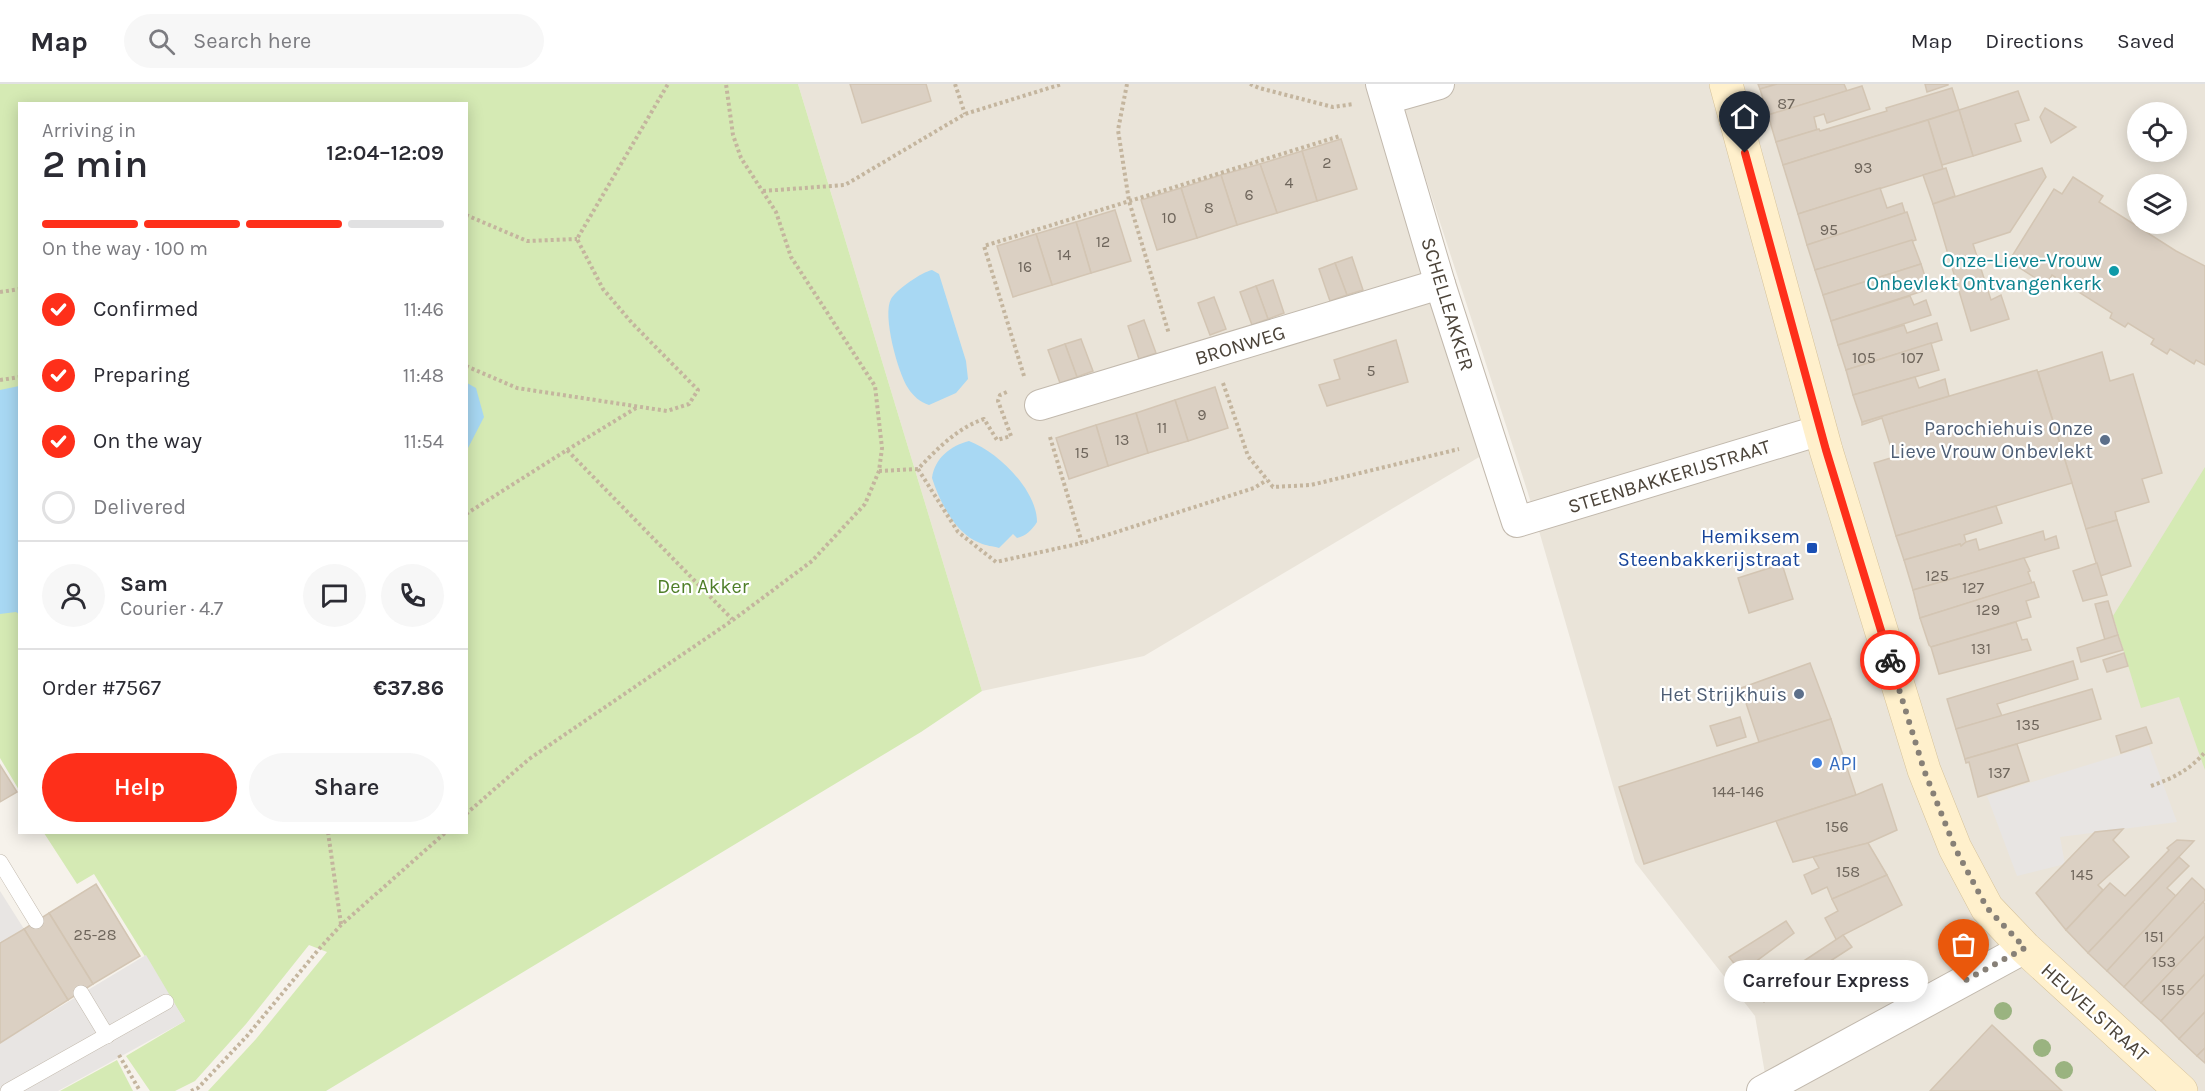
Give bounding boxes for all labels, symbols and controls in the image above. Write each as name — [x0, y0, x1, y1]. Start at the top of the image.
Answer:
search box — [124, 14, 544, 68]
text: Map — [30, 25, 88, 58]
icon: search — [145, 25, 178, 58]
text: Search here — [193, 28, 311, 54]
text: Map — [1911, 29, 1952, 53]
text: Directions — [1985, 29, 2084, 53]
text: Saved — [2117, 29, 2175, 53]
pin — [1719, 91, 1770, 153]
house number: 87 — [1777, 94, 1795, 113]
icon: home — [1728, 100, 1761, 133]
map controls — [2127, 102, 2187, 234]
button: locate — [2127, 102, 2187, 162]
text: Arriving in — [42, 119, 136, 142]
text: 12:04–12:09 — [326, 140, 444, 166]
text: 2 min — [42, 141, 148, 187]
house number: 2 — [1322, 153, 1332, 172]
house number: 93 — [1854, 158, 1872, 177]
house number: 4 — [1285, 173, 1294, 192]
button: layers — [2127, 174, 2187, 234]
house number: 6 — [1244, 185, 1254, 204]
house number: 8 — [1204, 198, 1214, 217]
house number: 10 — [1162, 208, 1176, 227]
house number: 95 — [1820, 220, 1838, 239]
house number: 12 — [1096, 232, 1110, 251]
street label: SCHELLEAKKER — [1416, 235, 1479, 374]
text: On the way · 100 m — [42, 237, 208, 260]
house number: 14 — [1057, 245, 1071, 264]
place label: Onze-Lieve-Vrouw Onbevlekt Ontvangenkerk — [1866, 249, 2103, 295]
house number: 16 — [1018, 257, 1032, 276]
marker: Onze-Lieve-Vrouw Onbevlekt Ontvangenkerk — [2107, 264, 2121, 278]
icon: check — [42, 293, 75, 326]
text: Confirmed — [93, 296, 199, 322]
text: 11:46 — [404, 298, 444, 321]
street label: BRONWEG — [1192, 321, 1288, 370]
house number: 105 — [1852, 348, 1876, 367]
house number: 107 — [1901, 348, 1924, 367]
icon: check — [42, 359, 75, 392]
house number: 5 — [1366, 361, 1376, 380]
text: Preparing — [93, 362, 190, 388]
text: 11:48 — [403, 364, 444, 387]
house number: 9 — [1197, 405, 1207, 424]
place label: Parochiehuis Onze Lieve Vrouw Onbevlekt — [1890, 417, 2093, 463]
house number: 11 — [1157, 418, 1167, 437]
icon: check — [42, 425, 75, 458]
text: On the way — [93, 428, 202, 454]
text: 11:54 — [404, 430, 444, 453]
house number: 13 — [1115, 430, 1129, 449]
marker: Parochiehuis Onze Lieve Vrouw Onbevlekt — [2098, 433, 2112, 447]
street label: STEENBAKKERIJSTRAAT — [1565, 435, 1773, 518]
house number: 15 — [1075, 443, 1089, 462]
text: Delivered — [93, 494, 186, 520]
place label: Hemiksem Steenbakkerijstraat — [1618, 525, 1800, 571]
marker: Hemiksem Steenbakkerijstraat — [1805, 541, 1819, 555]
button: person — [42, 564, 105, 627]
button: chat — [303, 564, 366, 627]
button: phone — [381, 564, 444, 627]
house number: 125 — [1925, 566, 1949, 585]
text: Sam — [120, 571, 168, 597]
park label: Den Akker — [657, 575, 750, 598]
house number: 127 — [1962, 578, 1985, 597]
text: Courier · 4.7 — [120, 597, 223, 620]
house number: 129 — [1976, 600, 2000, 619]
courier — [1860, 630, 1920, 690]
house number: 131 — [1971, 639, 1991, 658]
icon: bike — [1874, 644, 1907, 677]
text: Order #7567 — [42, 675, 161, 701]
text: €37.86 — [373, 675, 444, 701]
place label: Het Strijkhuis — [1660, 683, 1787, 706]
marker: Het Strijkhuis — [1792, 687, 1806, 701]
house number: 135 — [2016, 715, 2040, 734]
place label: API — [1829, 752, 1857, 775]
button: Help — [42, 753, 237, 822]
button: Share — [249, 753, 444, 822]
marker: API — [1810, 756, 1824, 770]
house number: 137 — [1988, 763, 2011, 782]
house number: 144-146 — [1712, 782, 1764, 801]
house number: 156 — [1825, 817, 1849, 836]
house number: 158 — [1836, 862, 1860, 881]
house number: 145 — [2070, 865, 2094, 884]
pin — [1938, 919, 1989, 981]
house number: 25-28 — [74, 925, 116, 944]
house number: 151 — [2144, 927, 2164, 946]
icon: bag — [1947, 928, 1980, 961]
house number: 153 — [2152, 952, 2176, 971]
street label: HEUVELSTRAAT — [2036, 958, 2153, 1066]
callout: Carrefour Express — [1724, 960, 1928, 1002]
text: Carrefour Express — [1742, 969, 1910, 992]
house number: 155 — [2161, 980, 2185, 999]

